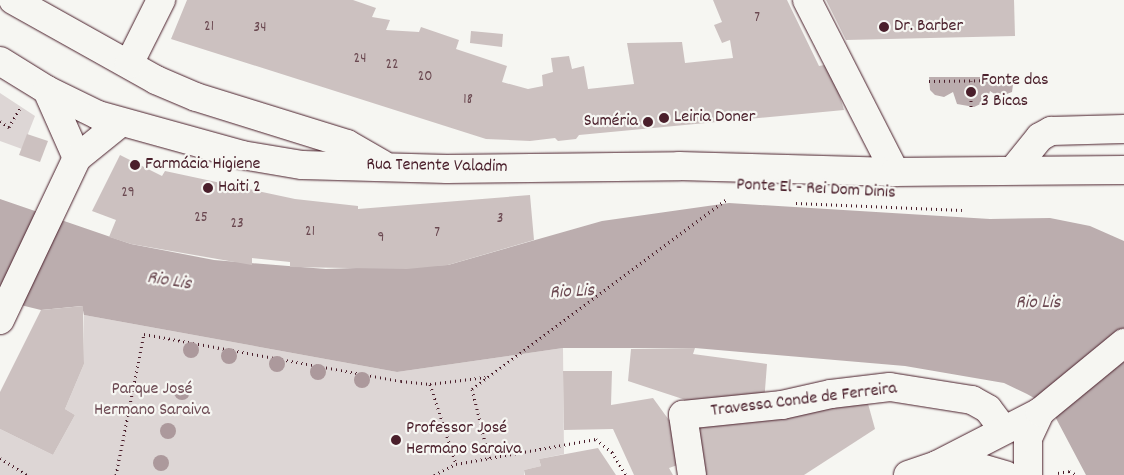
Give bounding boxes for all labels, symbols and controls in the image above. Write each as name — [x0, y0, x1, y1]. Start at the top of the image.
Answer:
house number: 7 — [754, 10, 760, 28]
place label: Dr. Barber — [894, 16, 963, 38]
house number: 21 — [204, 19, 214, 37]
house number: 34 — [254, 20, 266, 38]
marker: Dr. Barber — [878, 21, 890, 33]
house number: 24 — [354, 51, 366, 69]
house number: 22 — [385, 57, 399, 75]
house number: 20 — [418, 69, 432, 87]
place label: Fonte das 3 Bicas — [981, 71, 1048, 114]
marker: Fonte das 3 Bicas — [965, 86, 977, 98]
house number: 18 — [463, 92, 473, 110]
place label: Leiria Doner — [674, 107, 755, 129]
place label: Suméria — [584, 111, 638, 133]
marker: Leiria Doner — [658, 112, 670, 124]
marker: Suméria — [642, 116, 654, 128]
place label: Farmácia Higiene — [145, 154, 260, 176]
street label: Rua Tenente Valadim — [366, 155, 508, 179]
marker: Farmácia Higiene — [129, 159, 141, 171]
street label: Ponte El - Rei Dom Dinis — [736, 175, 896, 205]
place label: Haiti 2 — [218, 177, 261, 199]
marker: Haiti 2 — [202, 182, 214, 194]
house number: 29 — [121, 185, 135, 203]
house number: 25 — [194, 210, 208, 228]
house number: 3 — [497, 211, 503, 229]
house number: 23 — [230, 216, 244, 234]
house number: 21 — [305, 224, 315, 242]
house number: 7 — [434, 225, 440, 243]
house number: 9 — [378, 230, 384, 248]
water label: Rio Lis — [145, 267, 193, 297]
water label: Rio Lis — [549, 280, 595, 306]
water label: Rio Lis — [1016, 293, 1060, 315]
street label: Travessa Conde de Ferreira — [710, 379, 898, 423]
park label: Parque José Hermano Saraiva — [94, 380, 210, 422]
place label: Professor José Hermano Saraiva — [406, 419, 522, 462]
marker: Professor José Hermano Saraiva — [390, 434, 402, 446]

